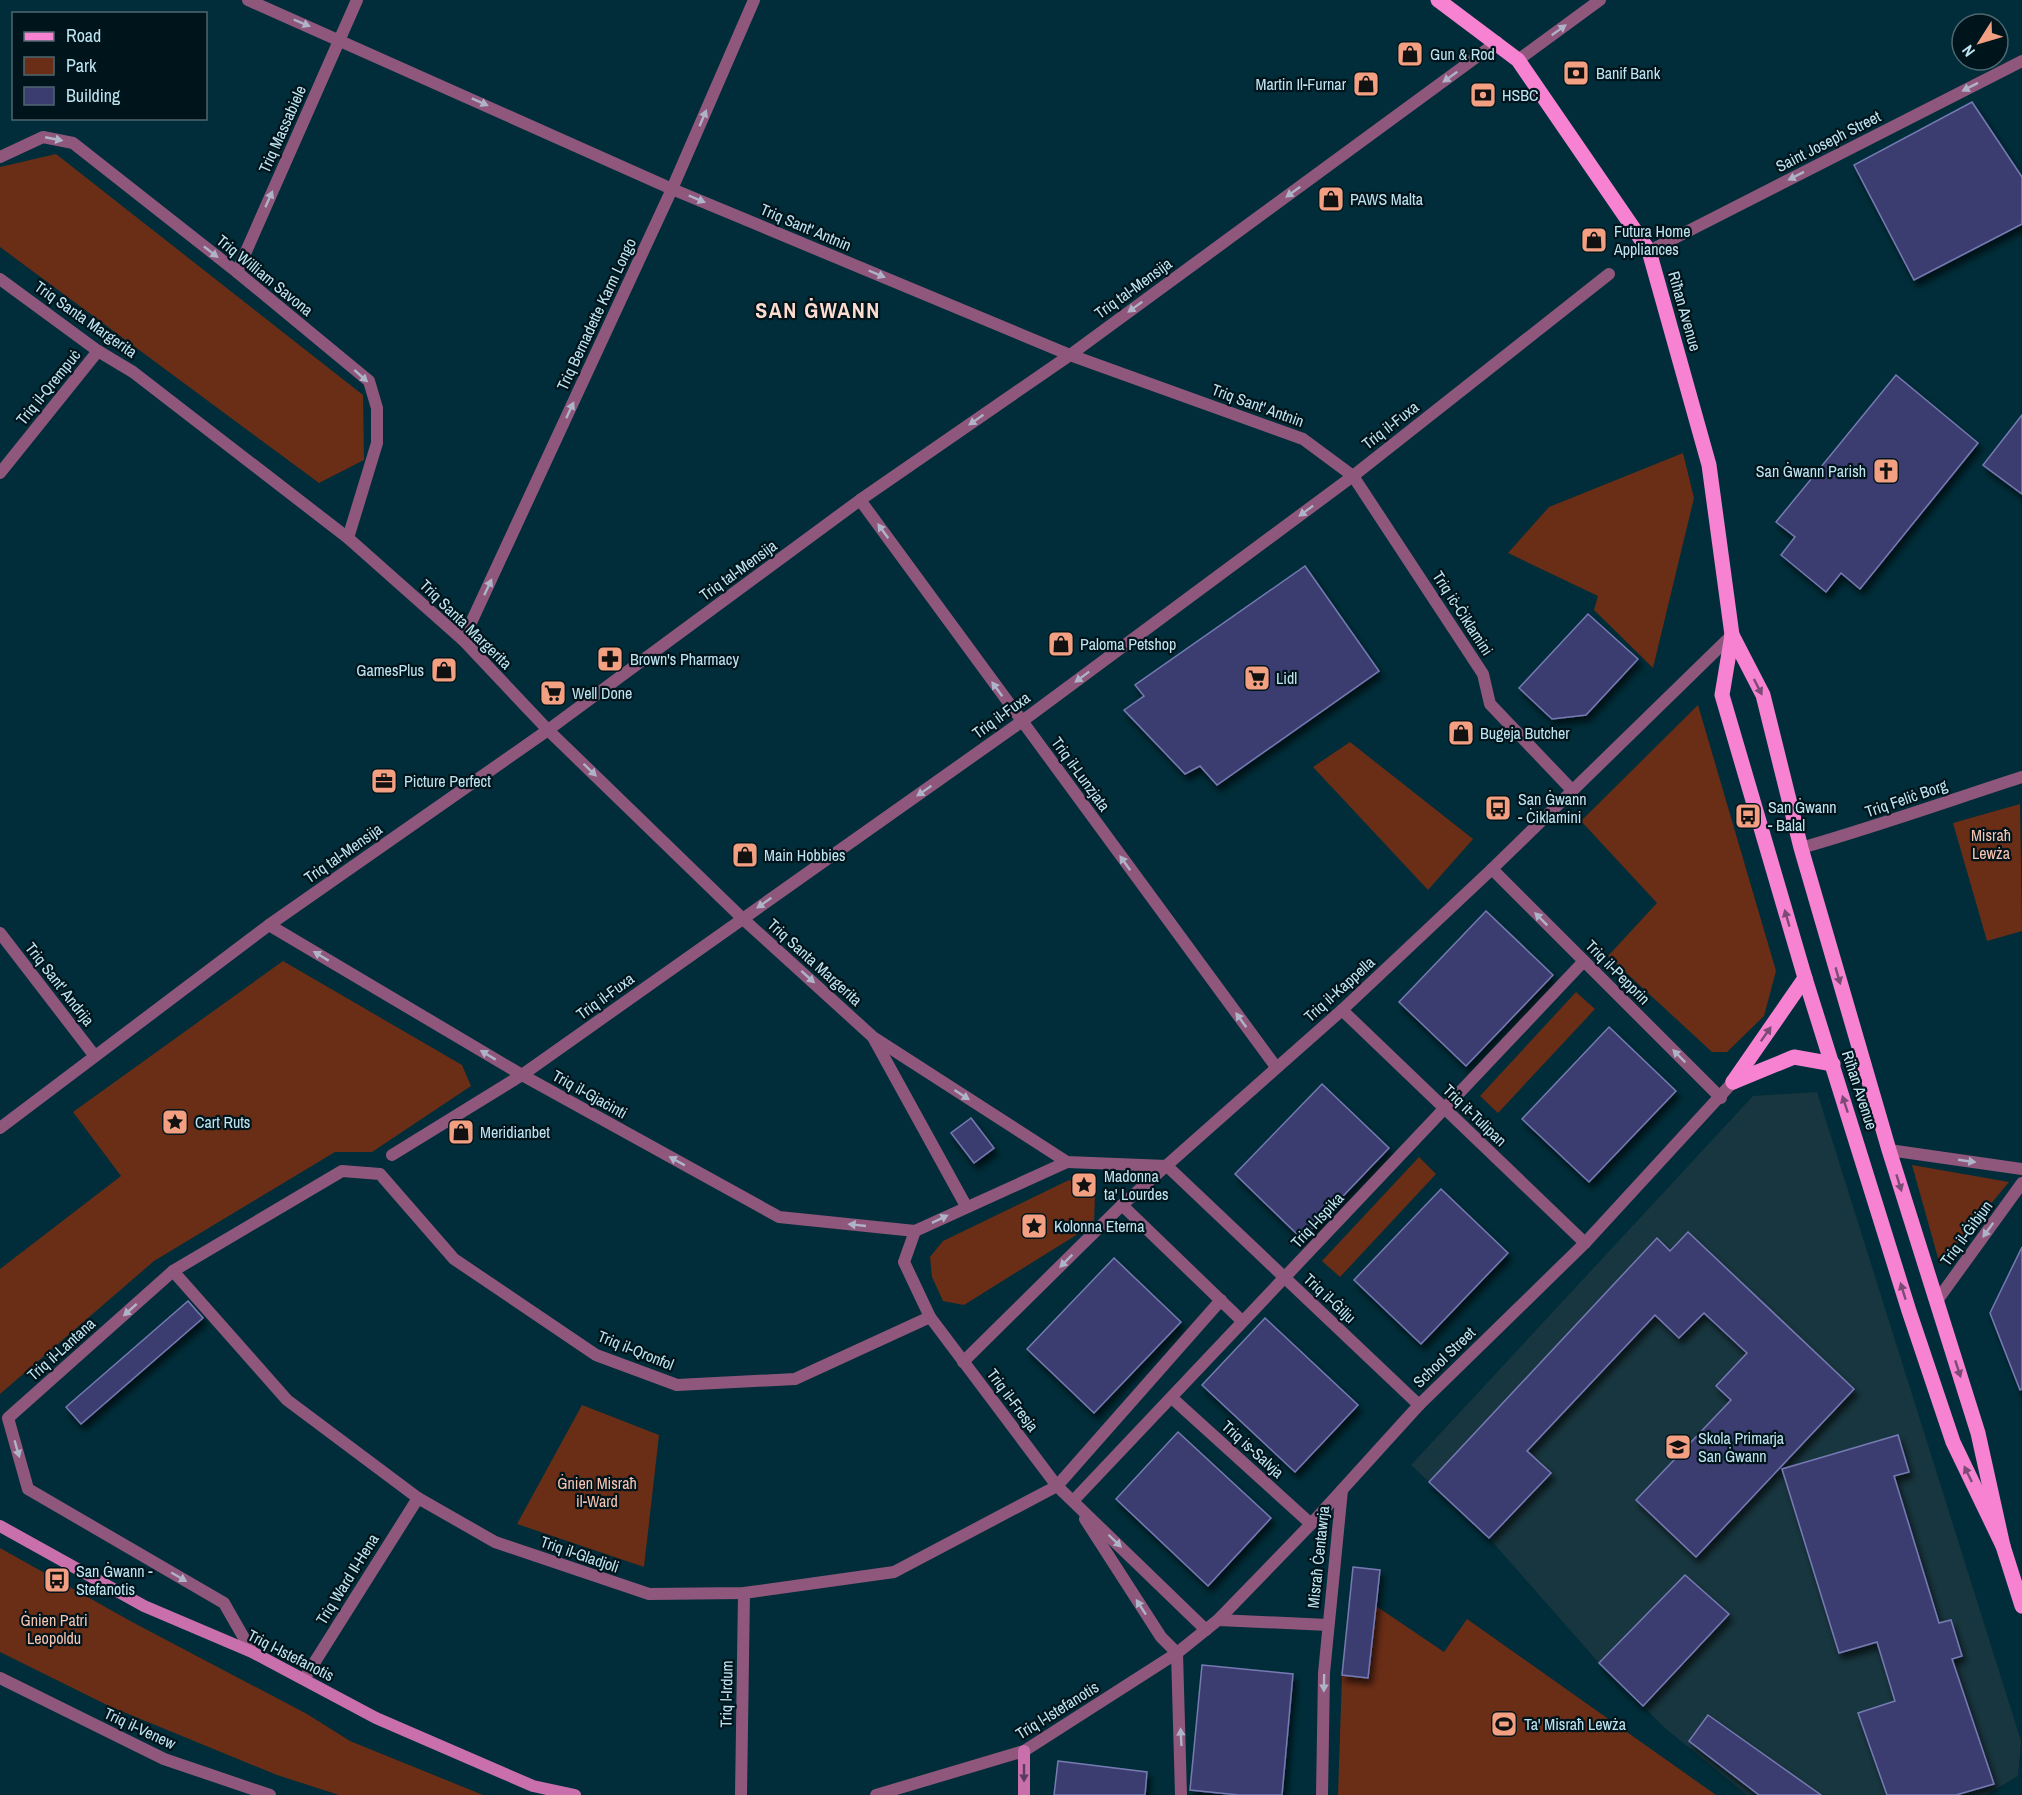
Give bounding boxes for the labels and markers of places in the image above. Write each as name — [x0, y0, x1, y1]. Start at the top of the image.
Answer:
shop icon: Gun & Rod — [1395, 39, 1425, 69]
place label: Gun & Rod — [1430, 43, 1495, 65]
bank icon: Banif Bank — [1561, 58, 1591, 88]
place label: Banif Bank — [1596, 62, 1661, 84]
shop icon: Martin Il-Furnar — [1351, 69, 1381, 99]
place label: Martin Il-Furnar — [1256, 73, 1347, 95]
bank icon: HSBC — [1468, 80, 1498, 110]
place label: HSBC — [1502, 84, 1538, 106]
shop icon: PAWS Malta — [1316, 184, 1346, 214]
place label: PAWS Malta — [1350, 188, 1424, 210]
place label: Futura Home Appliances — [1613, 220, 1691, 260]
shop icon: Futura Home Appliances — [1579, 225, 1609, 255]
church icon: San Ġwann Parish — [1871, 456, 1901, 486]
place label: San Ġwann Parish — [1756, 460, 1866, 482]
shop icon: Paloma Petshop — [1046, 629, 1076, 659]
place label: Paloma Petshop — [1080, 633, 1176, 655]
pharmacy icon: Brown's Pharmacy — [595, 644, 625, 674]
place label: Brown's Pharmacy — [630, 648, 739, 670]
shop icon: GamesPlus — [429, 655, 459, 685]
place label: GamesPlus — [356, 659, 424, 681]
supermarket icon: Lidl — [1242, 663, 1272, 693]
place label: Lidl — [1276, 667, 1297, 689]
supermarket icon: Well Done — [538, 678, 568, 708]
place label: Well Done — [572, 682, 632, 704]
shop icon: Bugeja Butcher — [1446, 718, 1476, 748]
place label: Bugeja Butcher — [1480, 722, 1570, 744]
office icon: Picture Perfect — [369, 766, 399, 796]
place label: Picture Perfect — [404, 770, 491, 792]
place label: San Ġwann - Ċiklamini — [1518, 788, 1587, 828]
bus stop icon: San Ġwann - Ċiklamini — [1483, 793, 1513, 823]
place label: San Ġwann - Balal — [1768, 796, 1837, 836]
bus stop icon: San Ġwann - Balal — [1733, 801, 1763, 831]
shop icon: Main Hobbies — [730, 840, 760, 870]
place label: Main Hobbies — [764, 844, 846, 866]
place icon: Cart Ruts — [160, 1107, 190, 1137]
place label: Cart Ruts — [195, 1111, 250, 1133]
shop icon: Meridianbet — [446, 1117, 476, 1147]
place label: Meridianbet — [480, 1121, 550, 1143]
place label: Madonna ta' Lourdes — [1104, 1165, 1169, 1205]
place icon: Madonna ta' Lourdes — [1069, 1170, 1099, 1200]
place icon: Kolonna Eterna — [1019, 1211, 1049, 1241]
place label: Kolonna Eterna — [1054, 1215, 1145, 1237]
place label: Skola Primarja San Ġwann — [1698, 1427, 1785, 1467]
school or university icon: Skola Primarja San Ġwann — [1663, 1432, 1693, 1462]
place label: San Ġwann - Stefanotis — [76, 1560, 153, 1600]
bus stop icon: San Ġwann - Stefanotis — [42, 1565, 72, 1595]
sports icon: Ta' Misraħ Lewża — [1489, 1709, 1519, 1739]
place label: Ta' Misraħ Lewża — [1524, 1713, 1627, 1735]

